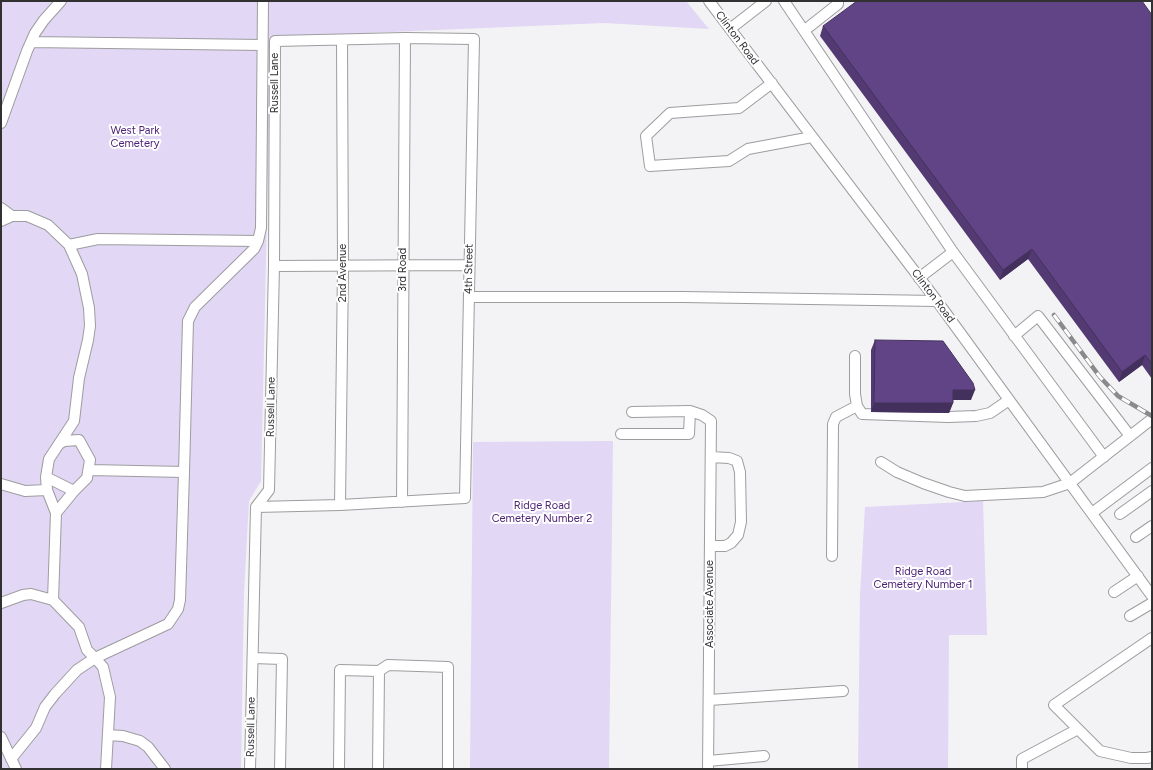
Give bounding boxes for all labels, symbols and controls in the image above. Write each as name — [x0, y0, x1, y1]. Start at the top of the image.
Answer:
street label: Clinton Road — [713, 9, 761, 67]
street label: Russell Lane — [268, 53, 282, 113]
park label: West Park Cemetery — [110, 124, 160, 150]
street label: 2nd Avenue — [336, 244, 350, 302]
street label: 4th Street — [462, 244, 476, 294]
street label: 3rd Road — [396, 248, 410, 292]
street label: Clinton Road — [909, 267, 957, 325]
street label: Russell Lane — [264, 377, 278, 437]
park label: Ridge Road Cemetery Number 2 — [492, 499, 592, 525]
street label: Associate Avenue — [703, 560, 717, 648]
park label: Ridge Road Cemetery Number 1 — [873, 565, 973, 591]
street label: Russell Lane — [244, 697, 258, 757]

